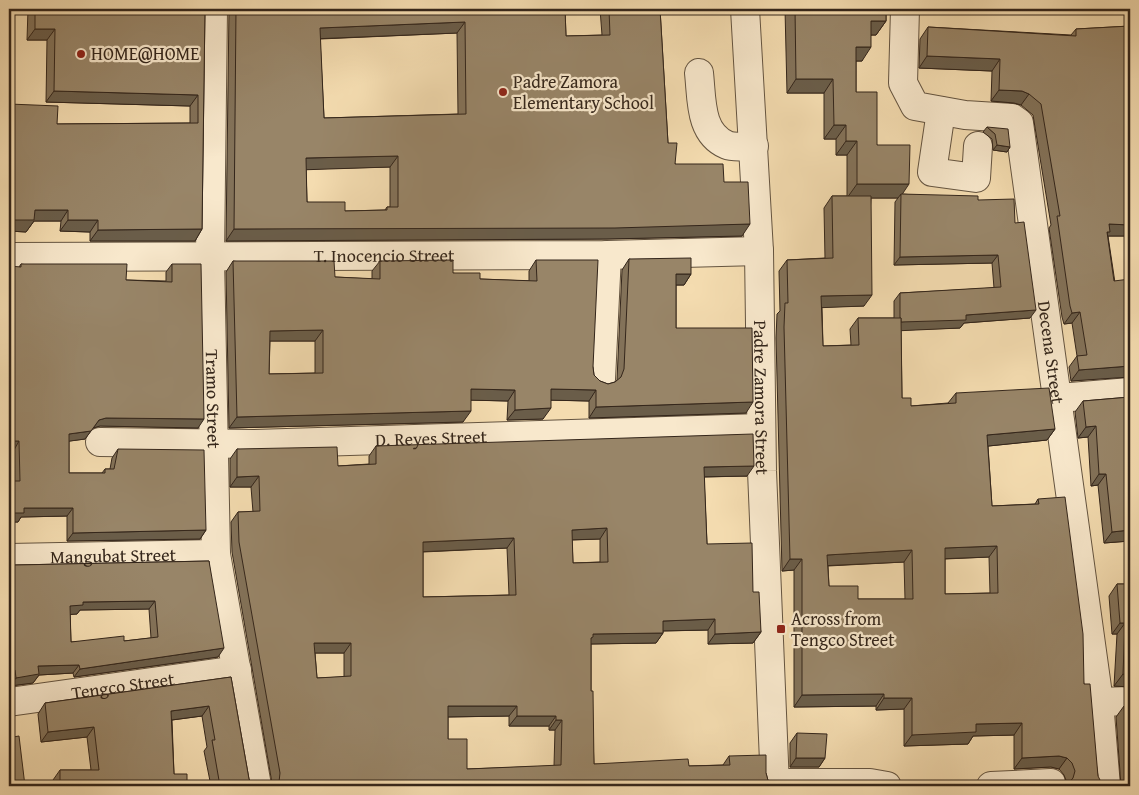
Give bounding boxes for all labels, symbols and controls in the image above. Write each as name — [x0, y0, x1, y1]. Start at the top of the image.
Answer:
place label: HOME@HOME — [91, 40, 199, 67]
marker: HOME@HOME — [75, 48, 87, 60]
place label: Padre Zamora Elementary School — [513, 68, 654, 116]
marker: Padre Zamora Elementary School — [497, 86, 509, 98]
street label: T. Inocencio Street — [314, 242, 455, 269]
street label: Decena Street — [1031, 299, 1072, 406]
street label: Padre Zamora Street — [747, 320, 776, 476]
street label: Tramo Street — [199, 349, 228, 450]
street label: D. Reyes Street — [375, 423, 488, 453]
street label: Mangubat Street — [50, 541, 177, 570]
place label: Across from Tengco Street — [791, 605, 895, 653]
marker: Across from Tengco Street — [775, 623, 787, 635]
street label: Tengco Street — [70, 665, 177, 706]

